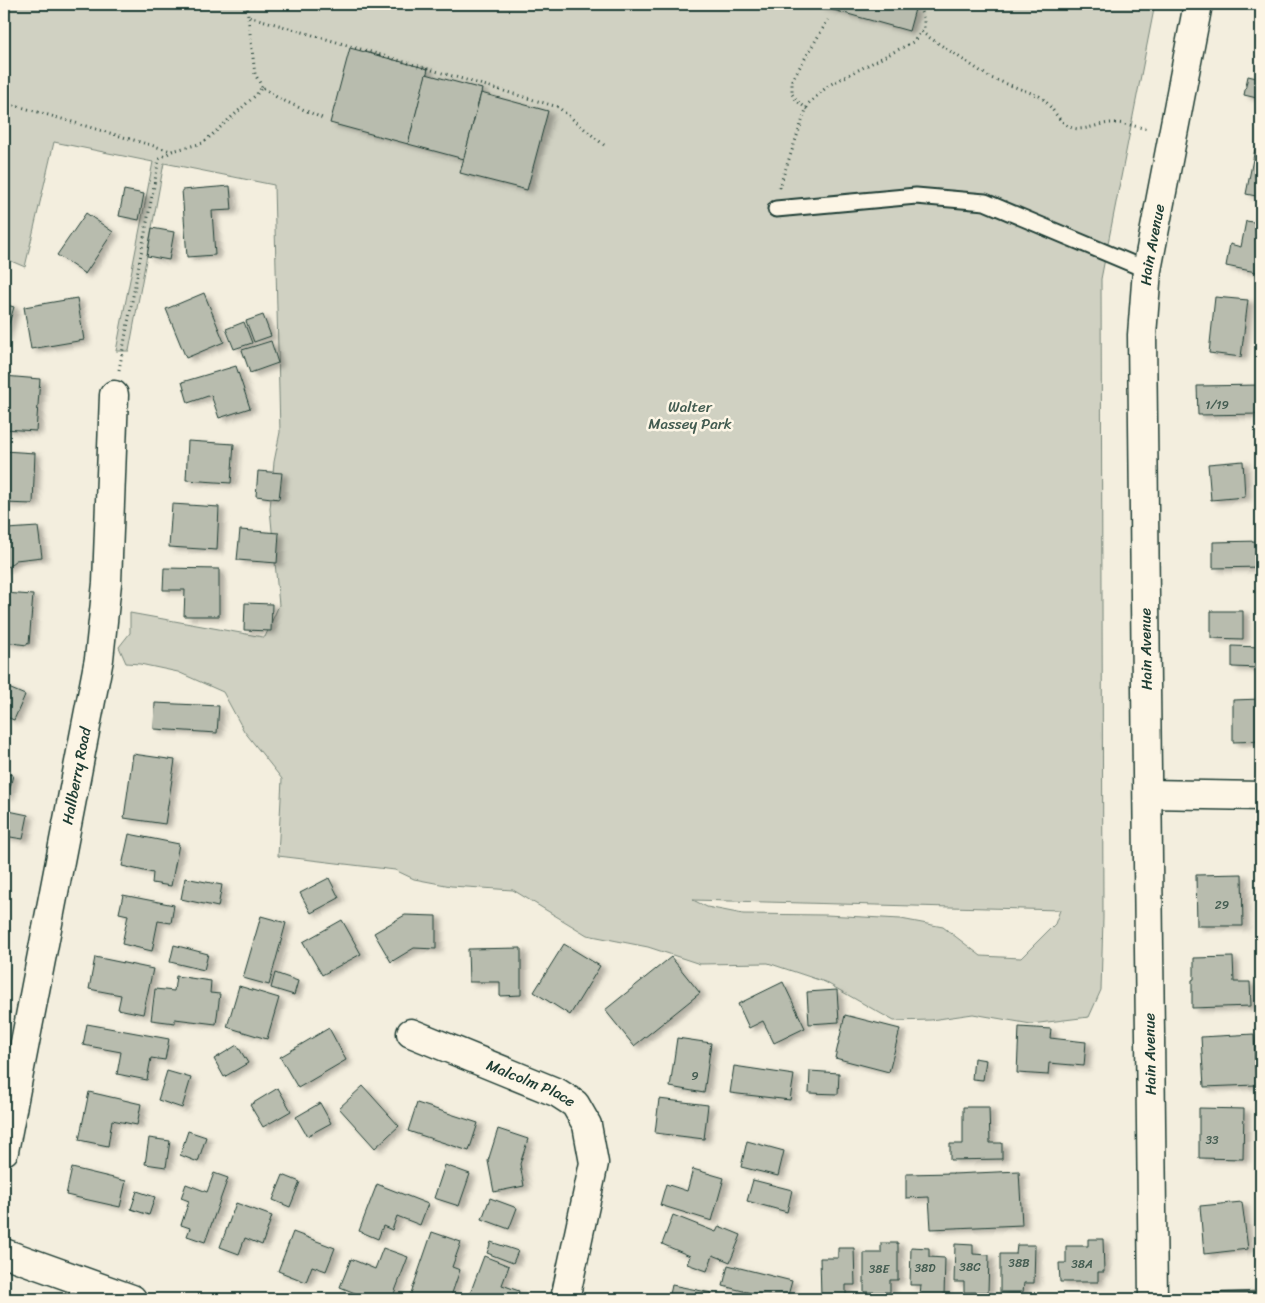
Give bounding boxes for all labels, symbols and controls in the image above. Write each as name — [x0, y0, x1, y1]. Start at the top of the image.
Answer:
street label: Hain Avenue — [1133, 202, 1172, 286]
park label: Walter Massey Park — [648, 394, 732, 437]
house number: 1/19 — [1205, 394, 1229, 416]
street label: Hain Avenue — [1132, 607, 1160, 690]
street label: Hallberry Road — [54, 724, 99, 827]
house number: 29 — [1215, 894, 1229, 916]
street label: Hain Avenue — [1136, 1012, 1164, 1095]
street label: Malcolm Place — [482, 1052, 581, 1114]
house number: 9 — [691, 1065, 699, 1087]
house number: 33 — [1205, 1129, 1219, 1151]
house number: 38B — [1008, 1252, 1030, 1274]
house number: 38A — [1071, 1253, 1093, 1275]
house number: 38C — [959, 1256, 981, 1278]
house number: 38D — [914, 1257, 936, 1279]
house number: 38E — [869, 1258, 891, 1280]

